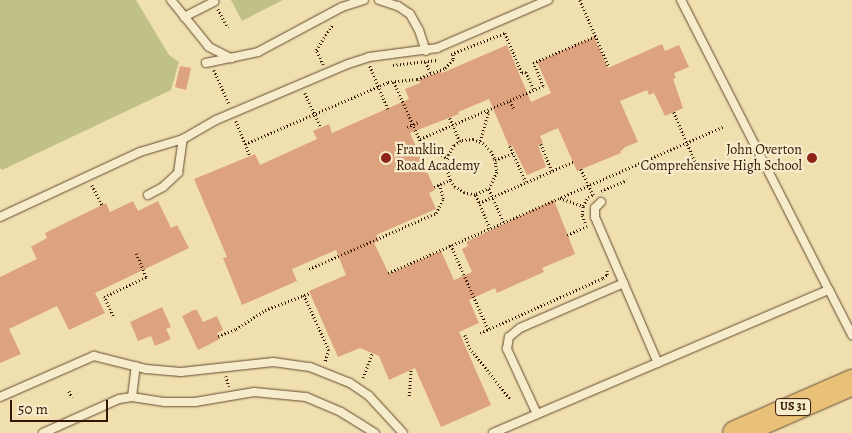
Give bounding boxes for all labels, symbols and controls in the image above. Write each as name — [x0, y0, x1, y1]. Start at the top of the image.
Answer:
place label: Franklin Road Academy — [396, 142, 480, 174]
place label: John Overton Comprehensive High School — [640, 142, 802, 174]
marker: Franklin Road Academy — [380, 152, 392, 164]
marker: John Overton Comprehensive High School — [806, 152, 818, 164]
scale bar — [12, 390, 110, 422]
road number: US 31 — [774, 398, 812, 417]
text: 50 m — [18, 399, 48, 419]

